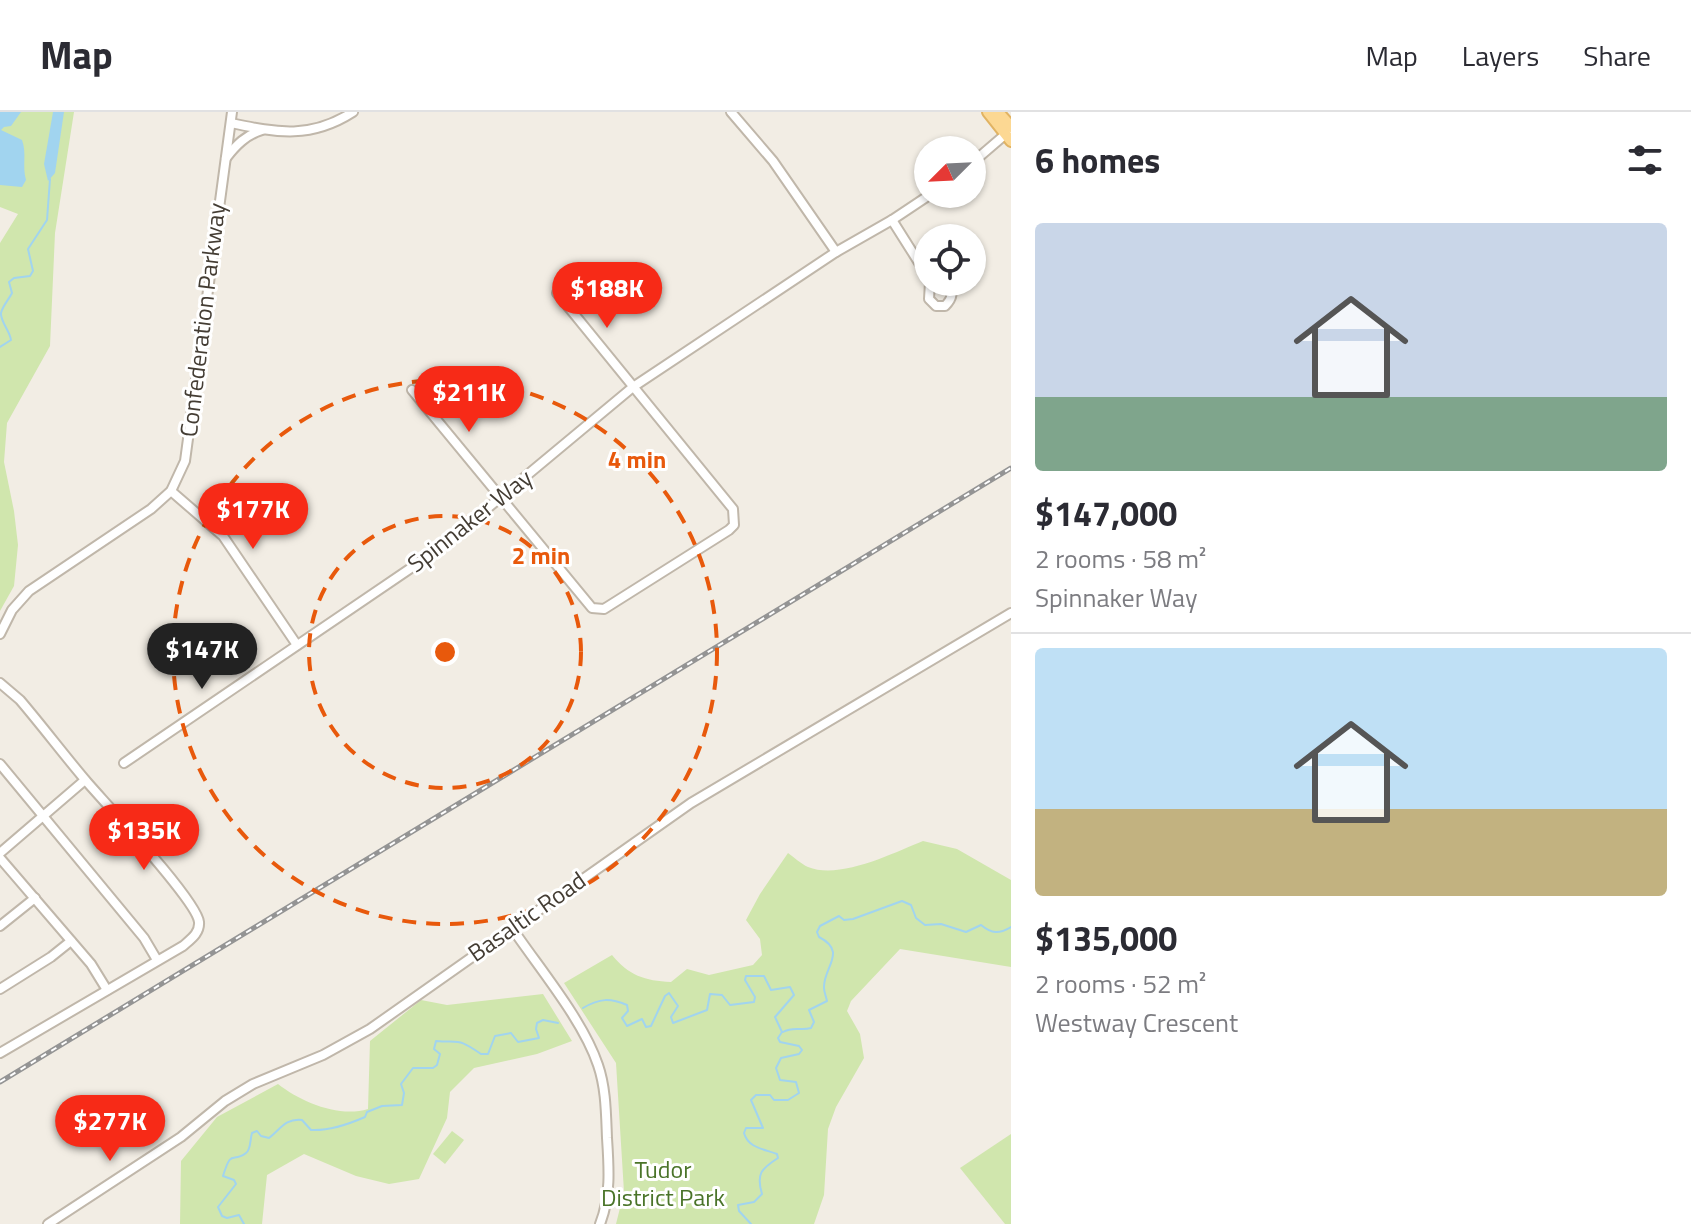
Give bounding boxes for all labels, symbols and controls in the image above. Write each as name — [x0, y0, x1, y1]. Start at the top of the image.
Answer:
text: Map — [40, 26, 113, 84]
text: Map — [1365, 34, 1418, 77]
text: Layers — [1462, 34, 1539, 77]
text: Share — [1583, 34, 1651, 77]
text: 6 homes — [1035, 134, 1160, 186]
north arrow — [914, 136, 986, 208]
map controls — [914, 136, 986, 296]
icon: filters — [1623, 138, 1667, 182]
street label: Confederation Parkway — [170, 200, 234, 439]
button: locate — [914, 224, 986, 296]
pin: $188K — [551, 262, 663, 330]
text: $188K — [570, 268, 644, 307]
icon: home — [1279, 275, 1423, 419]
pin: $211K — [413, 366, 525, 434]
text: $211K — [432, 372, 506, 411]
text: 4 min — [608, 441, 666, 477]
street label: Spinnaker Way — [399, 460, 540, 581]
pin: $177K — [197, 483, 309, 551]
text: $147,000 — [1035, 487, 1177, 539]
text: $177K — [216, 489, 290, 528]
text: 2 min — [512, 537, 570, 573]
text: 2 rooms · 58 m² — [1035, 539, 1206, 578]
text: Spinnaker Way — [1035, 578, 1198, 617]
pin: $147K — [146, 623, 258, 691]
text: $147K — [165, 629, 239, 668]
centre of rings — [431, 638, 459, 666]
icon: home — [1279, 700, 1423, 844]
pin: $135K — [88, 804, 200, 872]
text: $135K — [107, 810, 181, 849]
street label: Basaltic Road — [460, 862, 593, 970]
text: $135,000 — [1035, 912, 1177, 964]
text: 2 rooms · 52 m² — [1035, 964, 1206, 1003]
text: Westway Crescent — [1035, 1003, 1238, 1042]
pin: $277K — [54, 1095, 166, 1163]
text: $277K — [73, 1101, 147, 1140]
park label: Tudor District Park — [601, 1151, 725, 1215]

